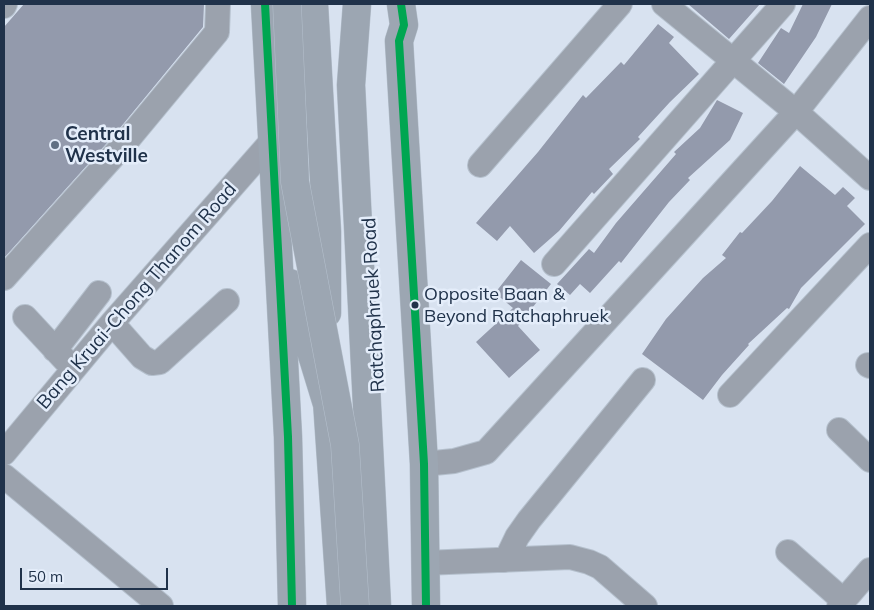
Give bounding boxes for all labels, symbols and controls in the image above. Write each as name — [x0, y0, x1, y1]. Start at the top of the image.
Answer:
place label: Central Westville — [65, 123, 148, 167]
marker: Central Westville — [49, 139, 61, 151]
street label: Bang Kruai-Chong Thanom Road — [32, 178, 242, 414]
street label: Ratchaphruek Road — [358, 217, 390, 393]
place label: Opposite Baan & Beyond Ratchaphruek — [424, 284, 609, 326]
marker: Opposite Baan & Beyond Ratchaphruek — [410, 300, 420, 310]
scale bar — [22, 558, 170, 590]
text: 50 m — [28, 567, 63, 586]

